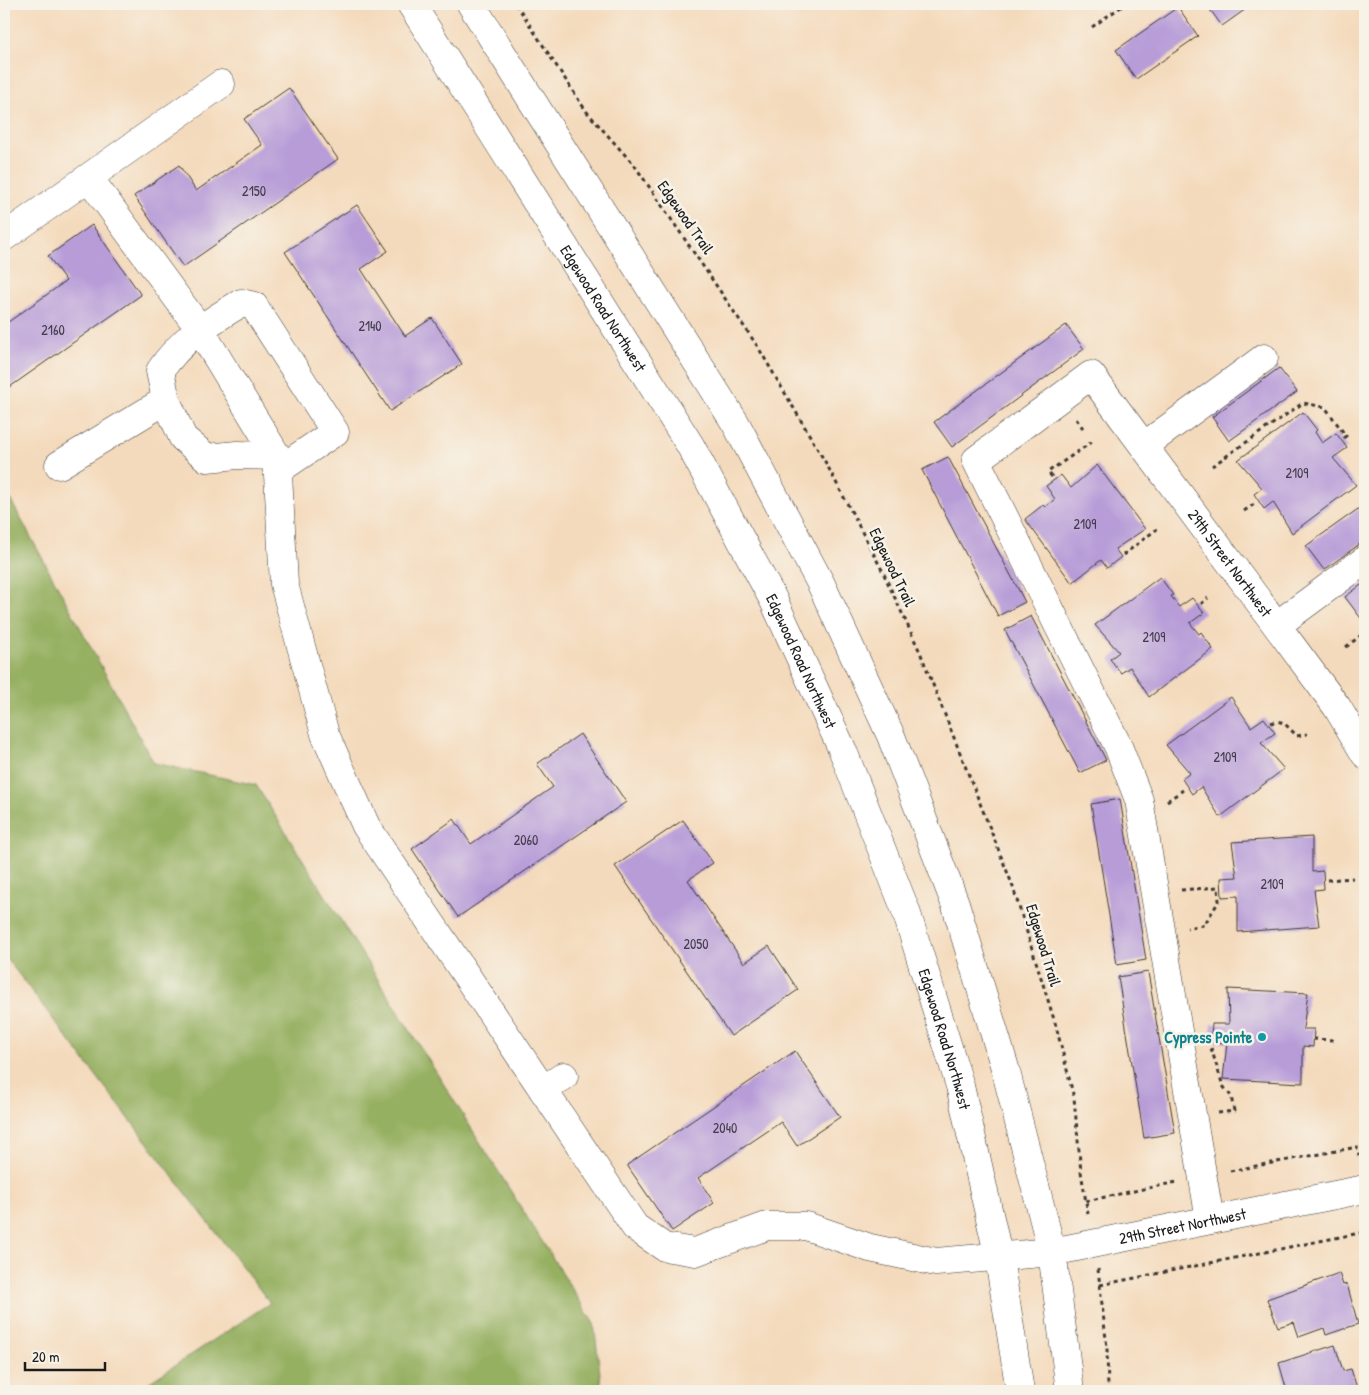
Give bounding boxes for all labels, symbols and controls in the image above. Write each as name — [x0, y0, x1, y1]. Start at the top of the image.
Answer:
street label: Edgewood Trail — [653, 176, 720, 259]
house number: 2150 — [242, 181, 266, 200]
street label: Edgewood Road Northwest — [555, 241, 652, 376]
house number: 2140 — [358, 316, 382, 335]
house number: 2160 — [41, 320, 65, 339]
house number: 2109 — [1285, 463, 1309, 482]
street label: 29th Street Northwest — [1183, 504, 1278, 622]
house number: 2109 — [1073, 514, 1097, 533]
street label: Edgewood Trail — [865, 524, 922, 611]
street label: Edgewood Road Northwest — [761, 590, 842, 732]
house number: 2109 — [1142, 627, 1166, 646]
house number: 2109 — [1213, 747, 1237, 766]
house number: 2060 — [514, 830, 538, 849]
house number: 2109 — [1260, 874, 1284, 893]
street label: Edgewood Trail — [1021, 901, 1067, 989]
house number: 2050 — [683, 934, 709, 953]
street label: Edgewood Road Northwest — [913, 966, 976, 1112]
place label: Cypress Pointe — [1164, 1026, 1253, 1049]
marker: Cypress Pointe — [1256, 1031, 1268, 1043]
house number: 2040 — [713, 1118, 737, 1137]
street label: 29th Street Northwest — [1117, 1202, 1248, 1249]
scale bar — [25, 1340, 105, 1372]
text: 20 m — [32, 1346, 59, 1367]

